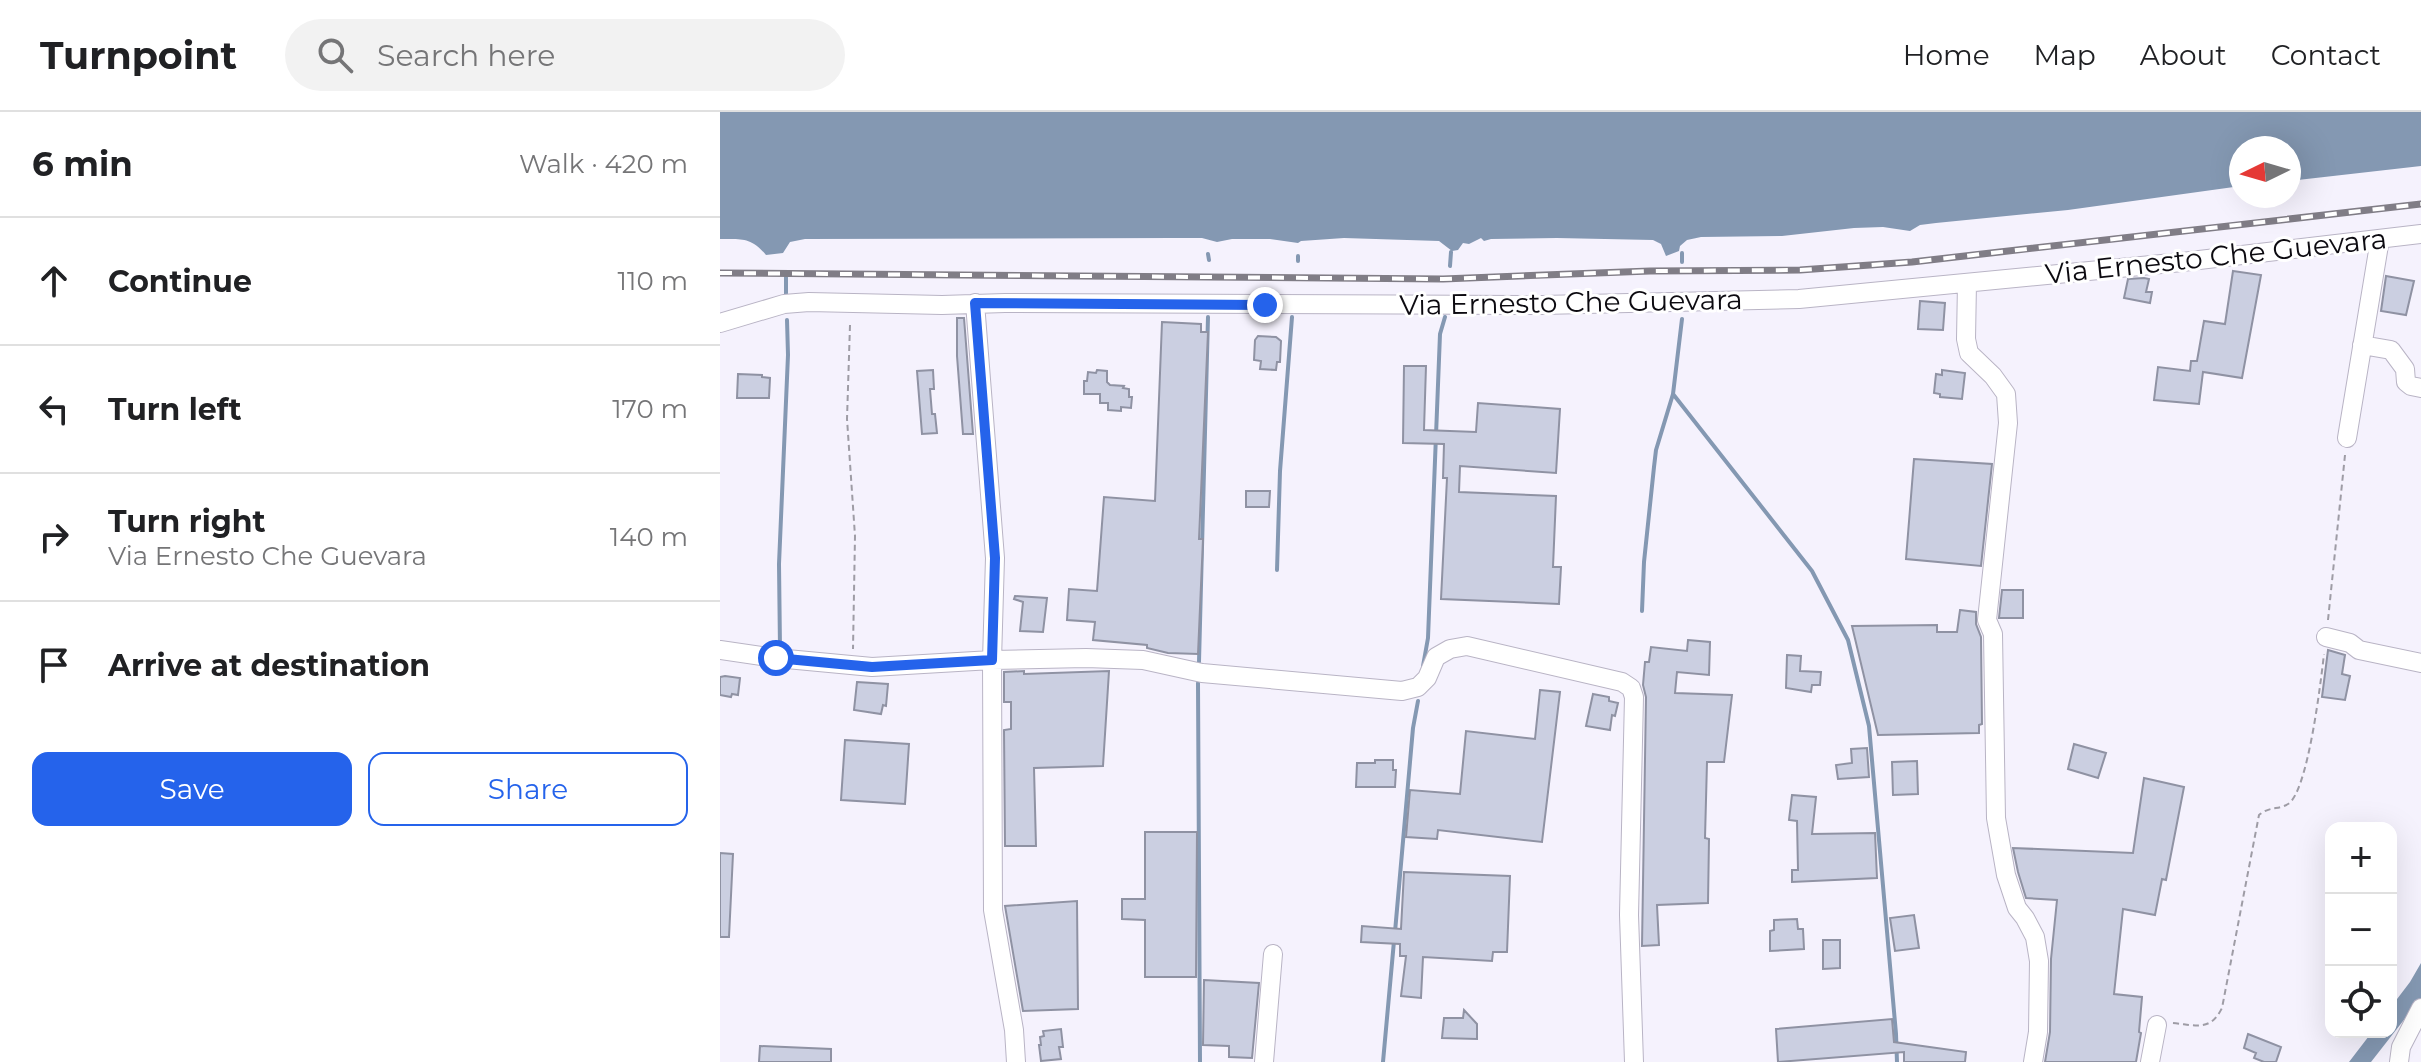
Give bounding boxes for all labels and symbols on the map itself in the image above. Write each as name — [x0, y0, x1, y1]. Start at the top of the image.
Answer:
north arrow — [2229, 136, 2301, 208]
street label: Via Ernesto Che Guevara — [2044, 221, 2388, 291]
street label: Via Ernesto Che Guevara — [1399, 282, 1743, 322]
route end — [1247, 287, 1283, 323]
route start — [758, 640, 794, 676]

